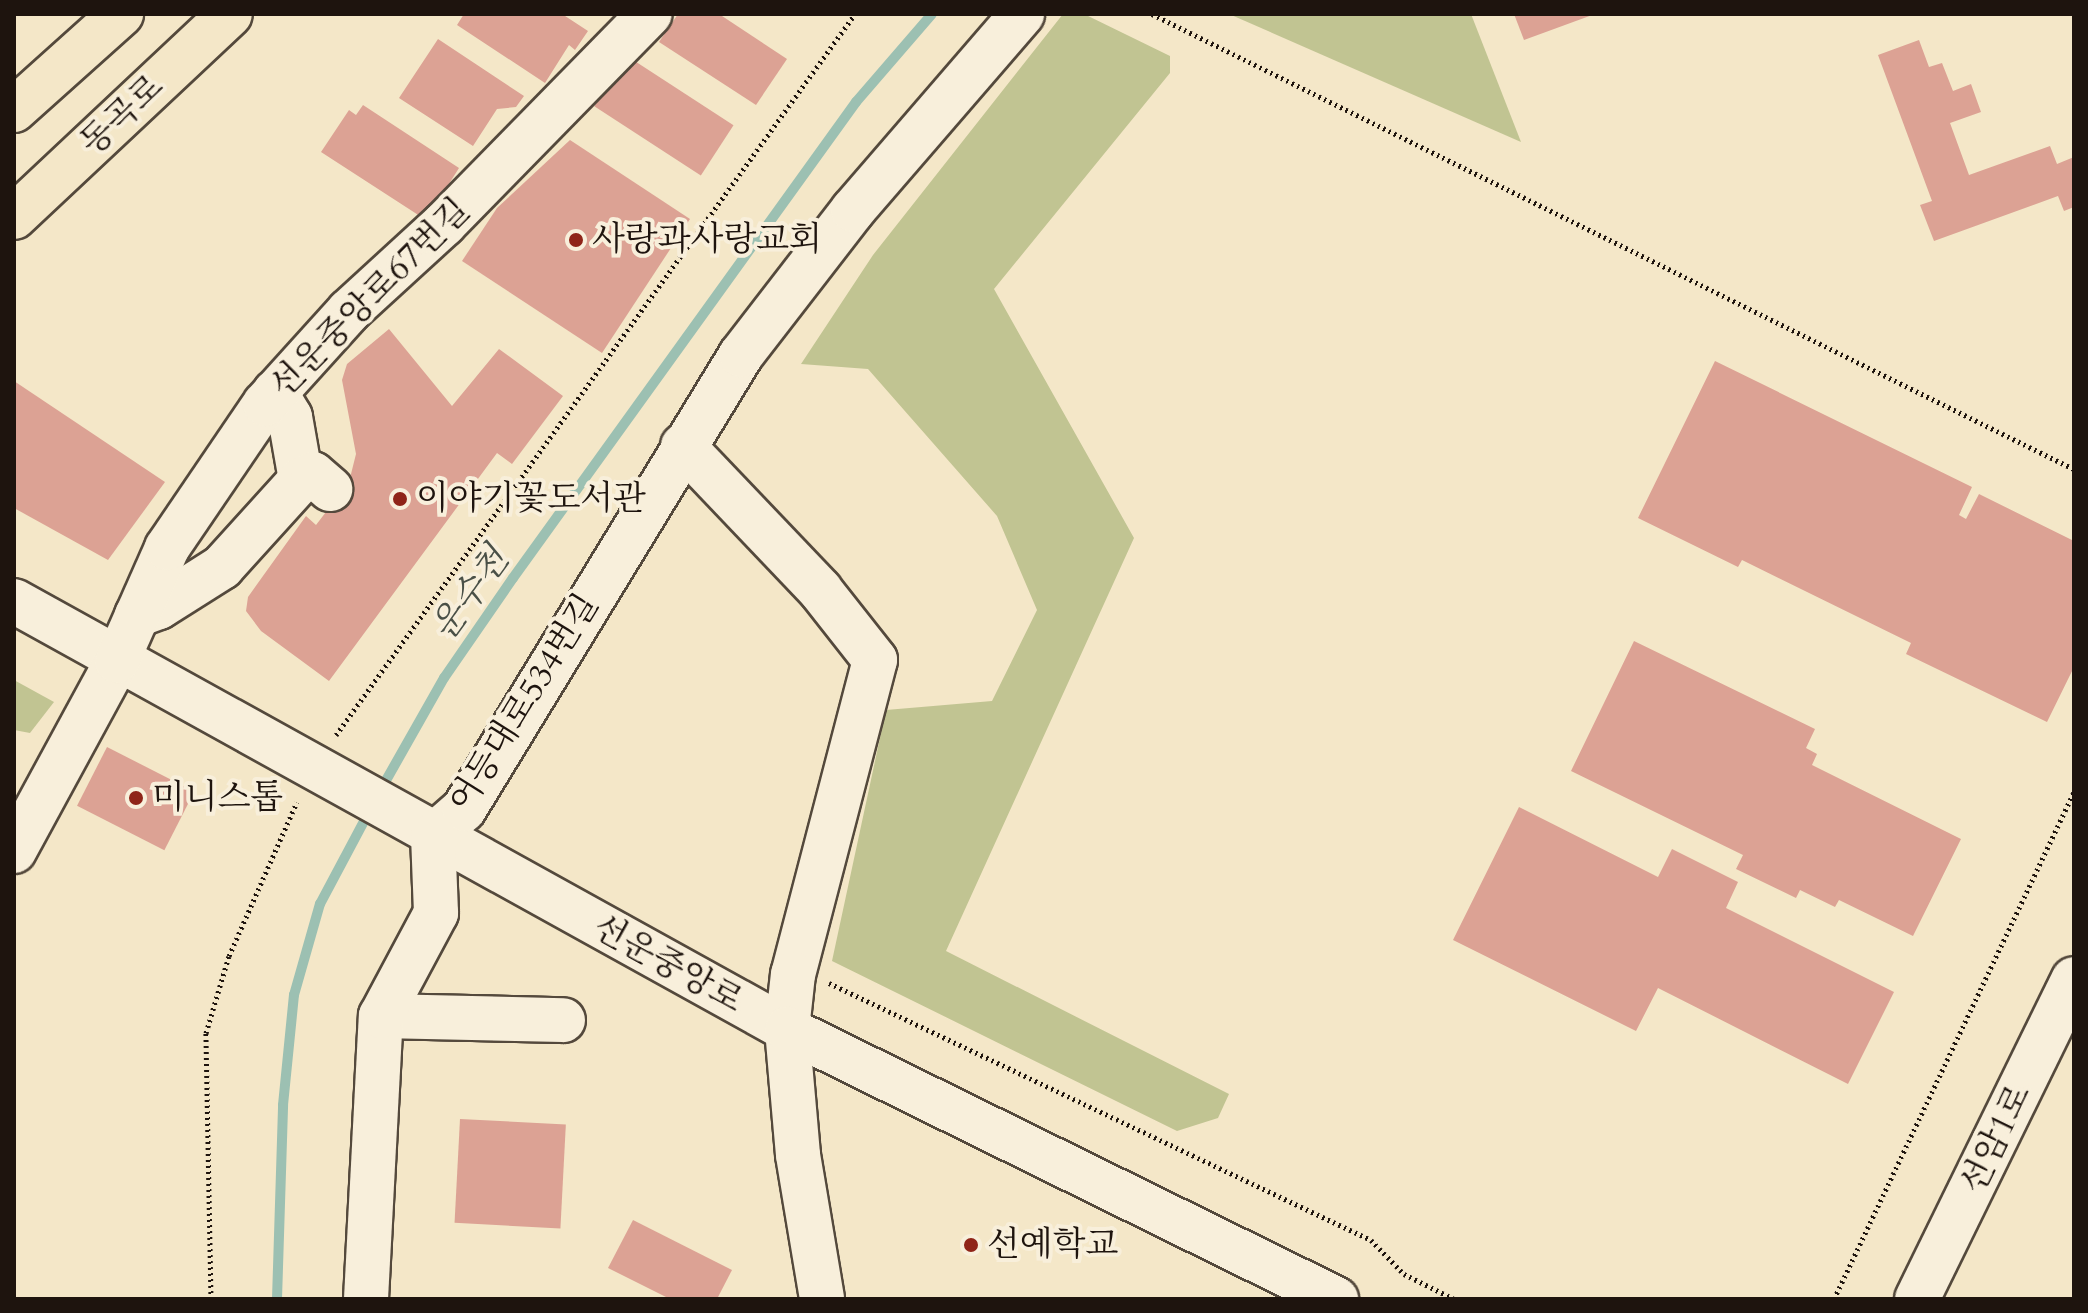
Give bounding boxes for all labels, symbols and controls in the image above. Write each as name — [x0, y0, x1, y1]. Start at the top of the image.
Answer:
street label: 동곡로 — [72, 66, 172, 164]
street label: 선운중앙로67번길 — [262, 190, 478, 406]
place label: 사랑과사랑교회 — [592, 220, 822, 260]
marker: 사랑과사랑교회 — [567, 231, 585, 249]
place label: 이야기꽃도서관 — [416, 479, 646, 519]
marker: 이야기꽃도서관 — [391, 490, 409, 508]
water label: 운수천 — [422, 539, 518, 649]
street label: 어등대로534번길 — [441, 586, 607, 820]
place label: 미니스톱 — [152, 778, 283, 818]
marker: 미니스톱 — [127, 789, 145, 807]
street label: 선운중앙로 — [586, 906, 750, 1022]
street label: 선암1로 — [1952, 1078, 2040, 1200]
place label: 선예학교 — [987, 1225, 1118, 1265]
marker: 선예학교 — [962, 1236, 980, 1254]

